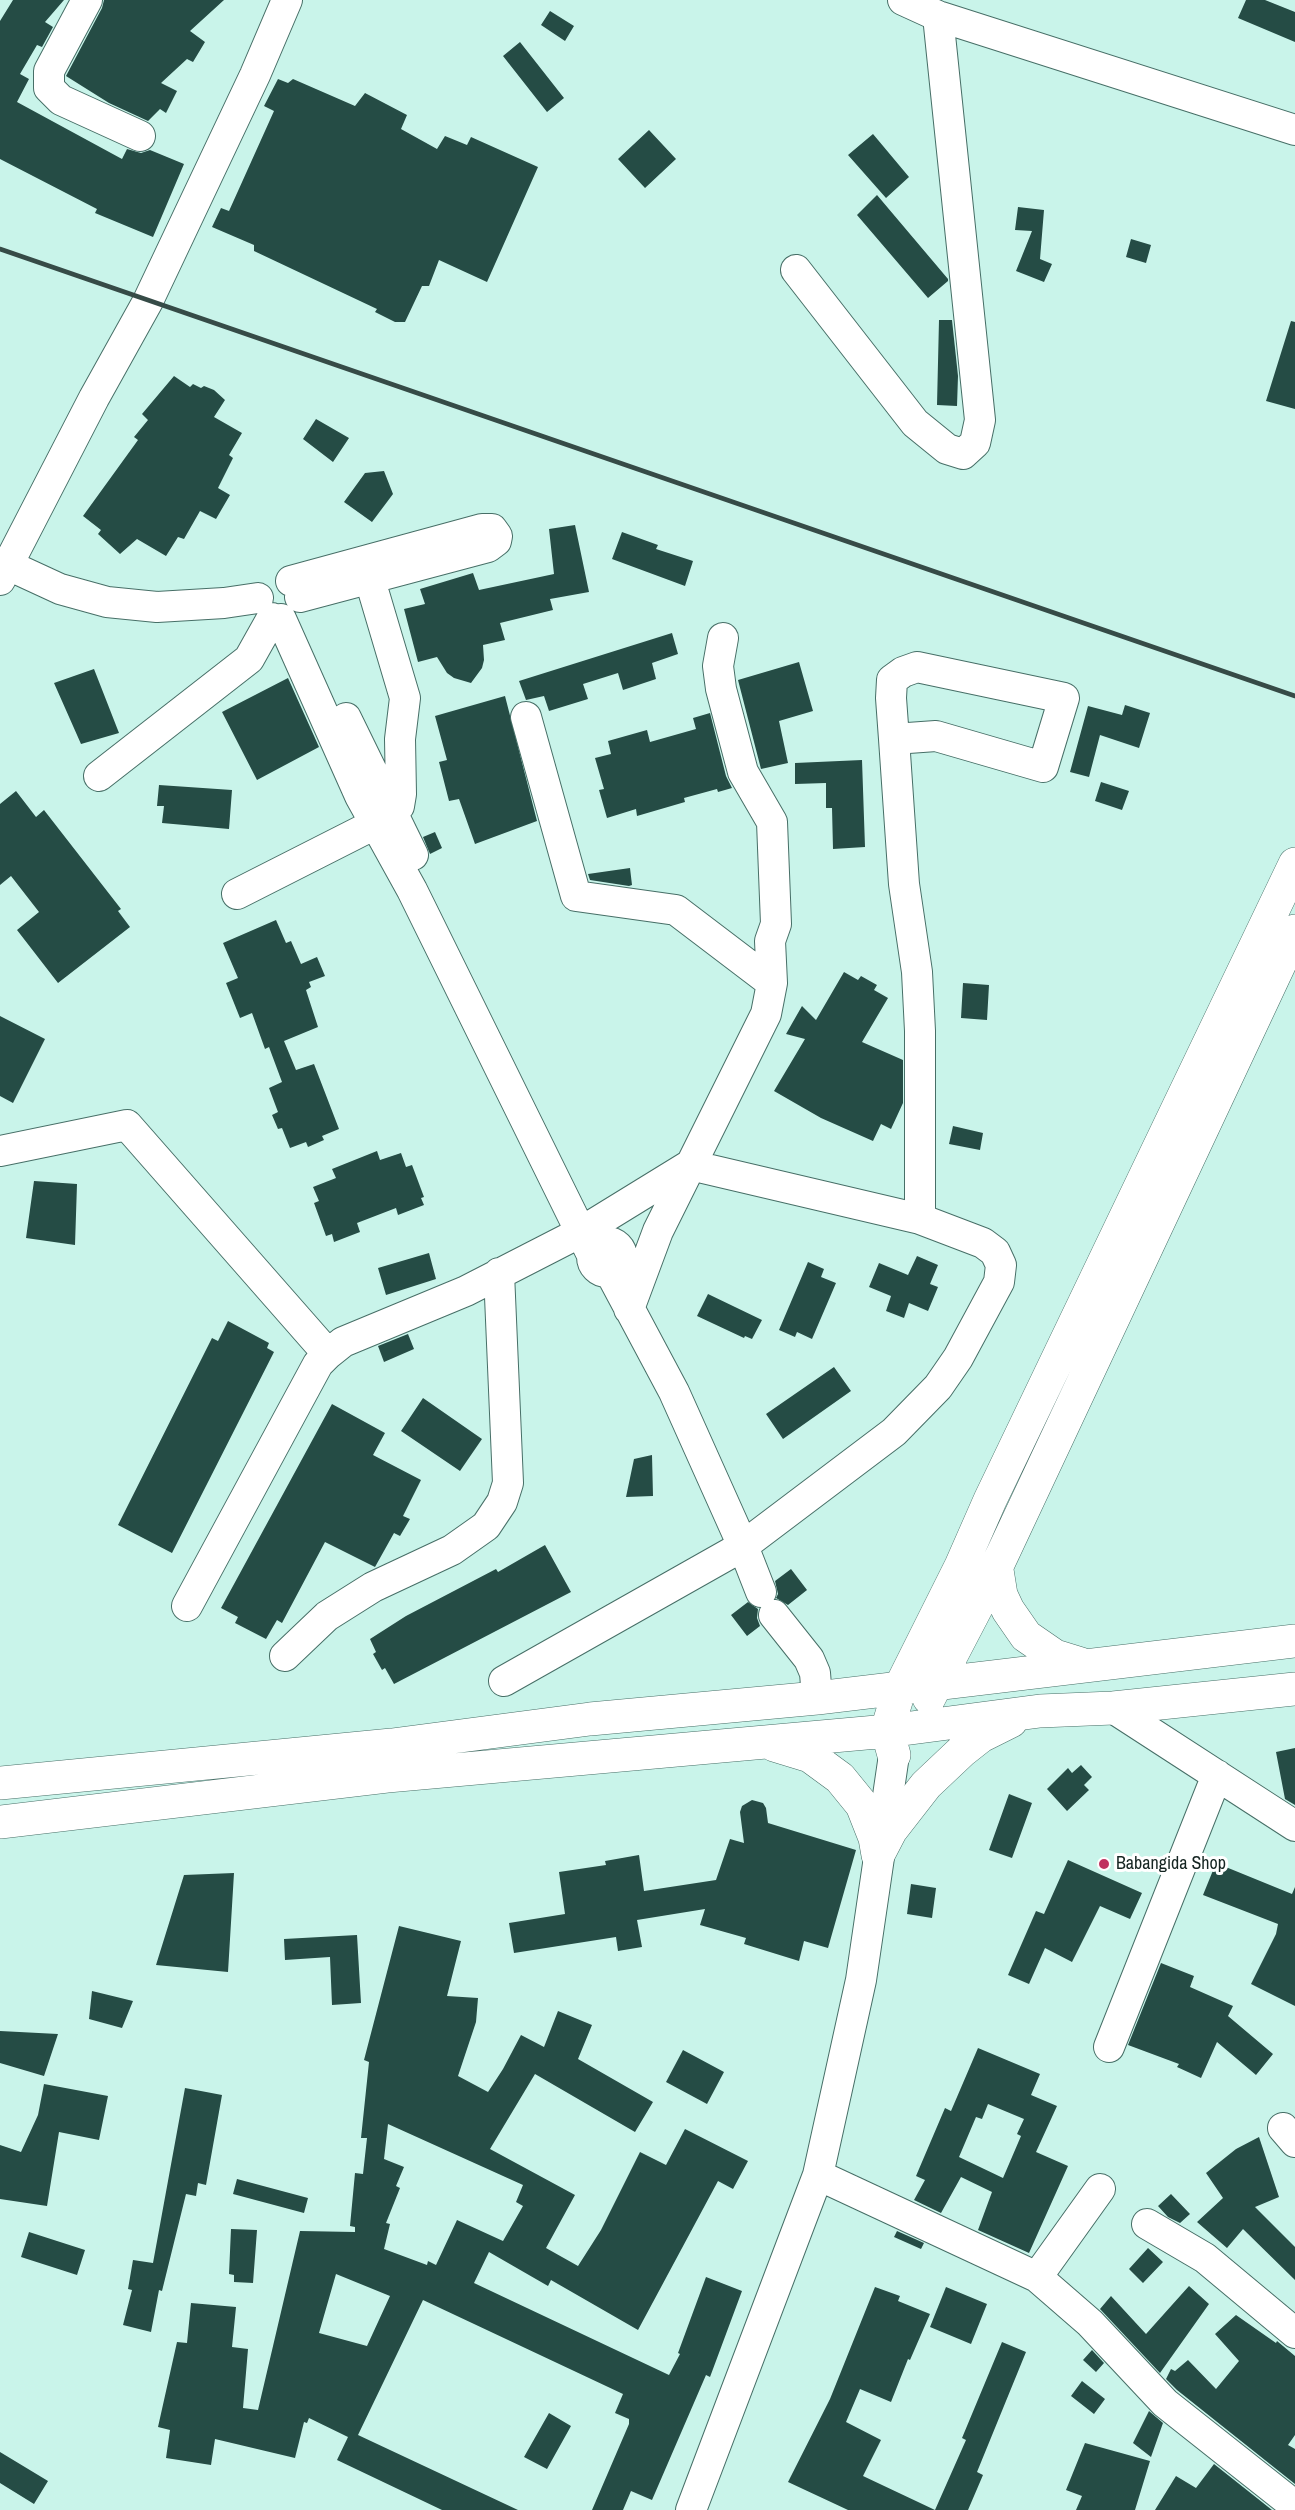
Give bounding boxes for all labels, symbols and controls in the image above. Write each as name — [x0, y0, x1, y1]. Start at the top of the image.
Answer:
place label: Babangida Shop — [1116, 1853, 1226, 1875]
marker: Babangida Shop — [1097, 1857, 1111, 1871]

